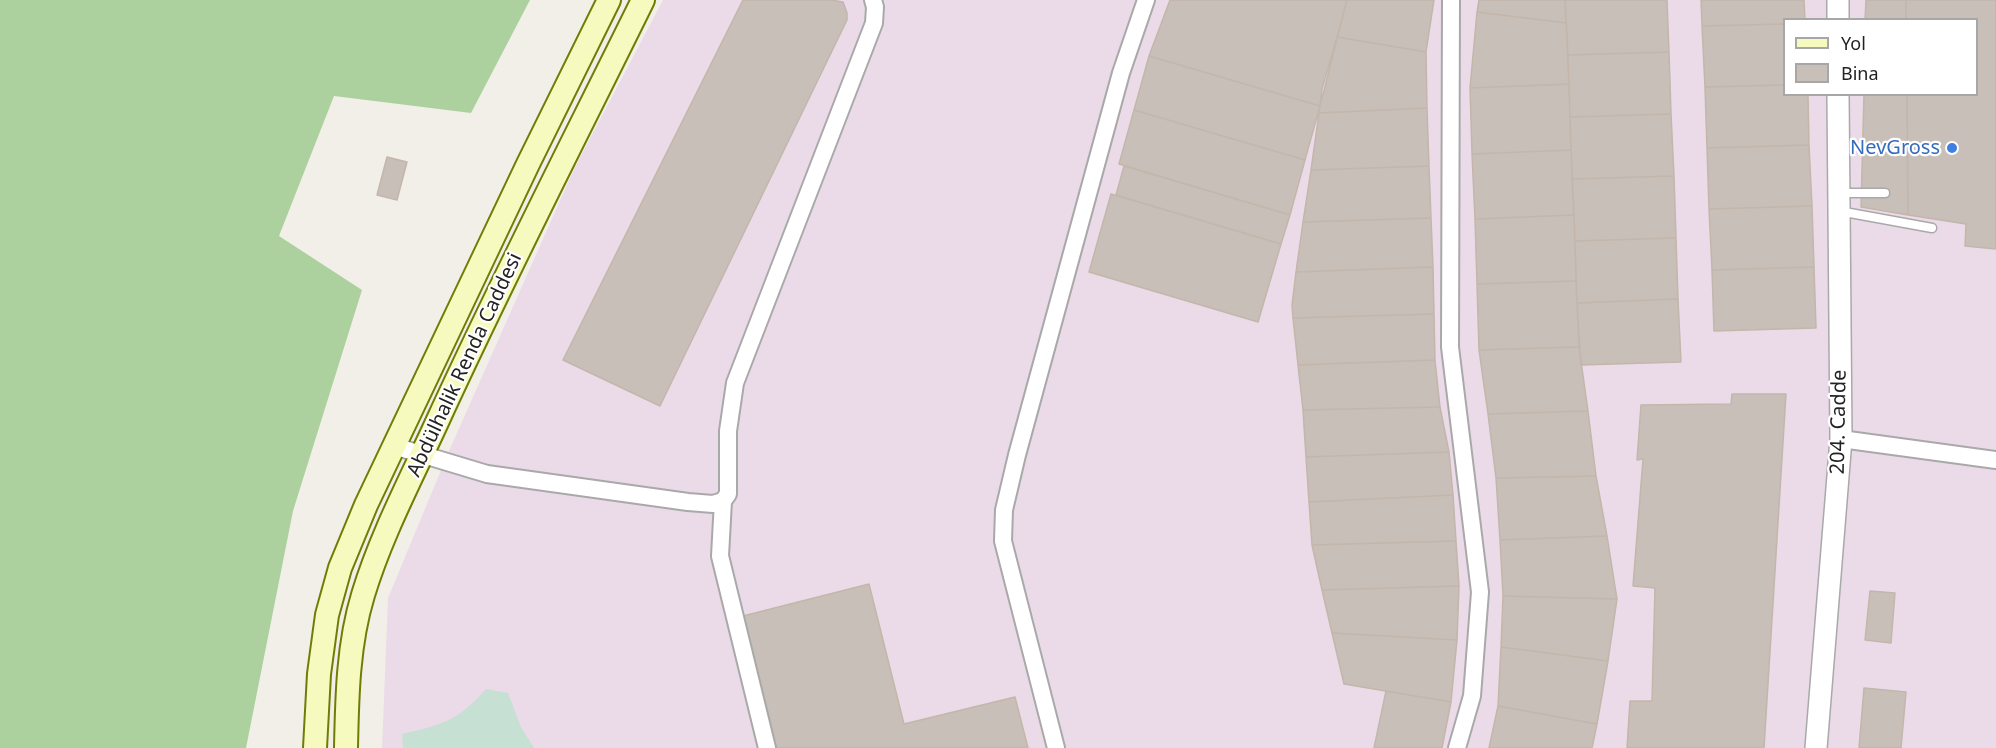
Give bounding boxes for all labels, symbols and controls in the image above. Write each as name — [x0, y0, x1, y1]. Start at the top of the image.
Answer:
legend — [1783, 18, 1978, 96]
text: Yol — [1841, 31, 1866, 55]
text: Bina — [1841, 61, 1879, 85]
place label: NevGross — [1850, 136, 1940, 160]
marker: NevGross — [1945, 141, 1959, 155]
street label: Abdülhalik Renda Caddesi — [403, 249, 527, 481]
street label: 204. Cadde — [1826, 369, 1852, 475]

